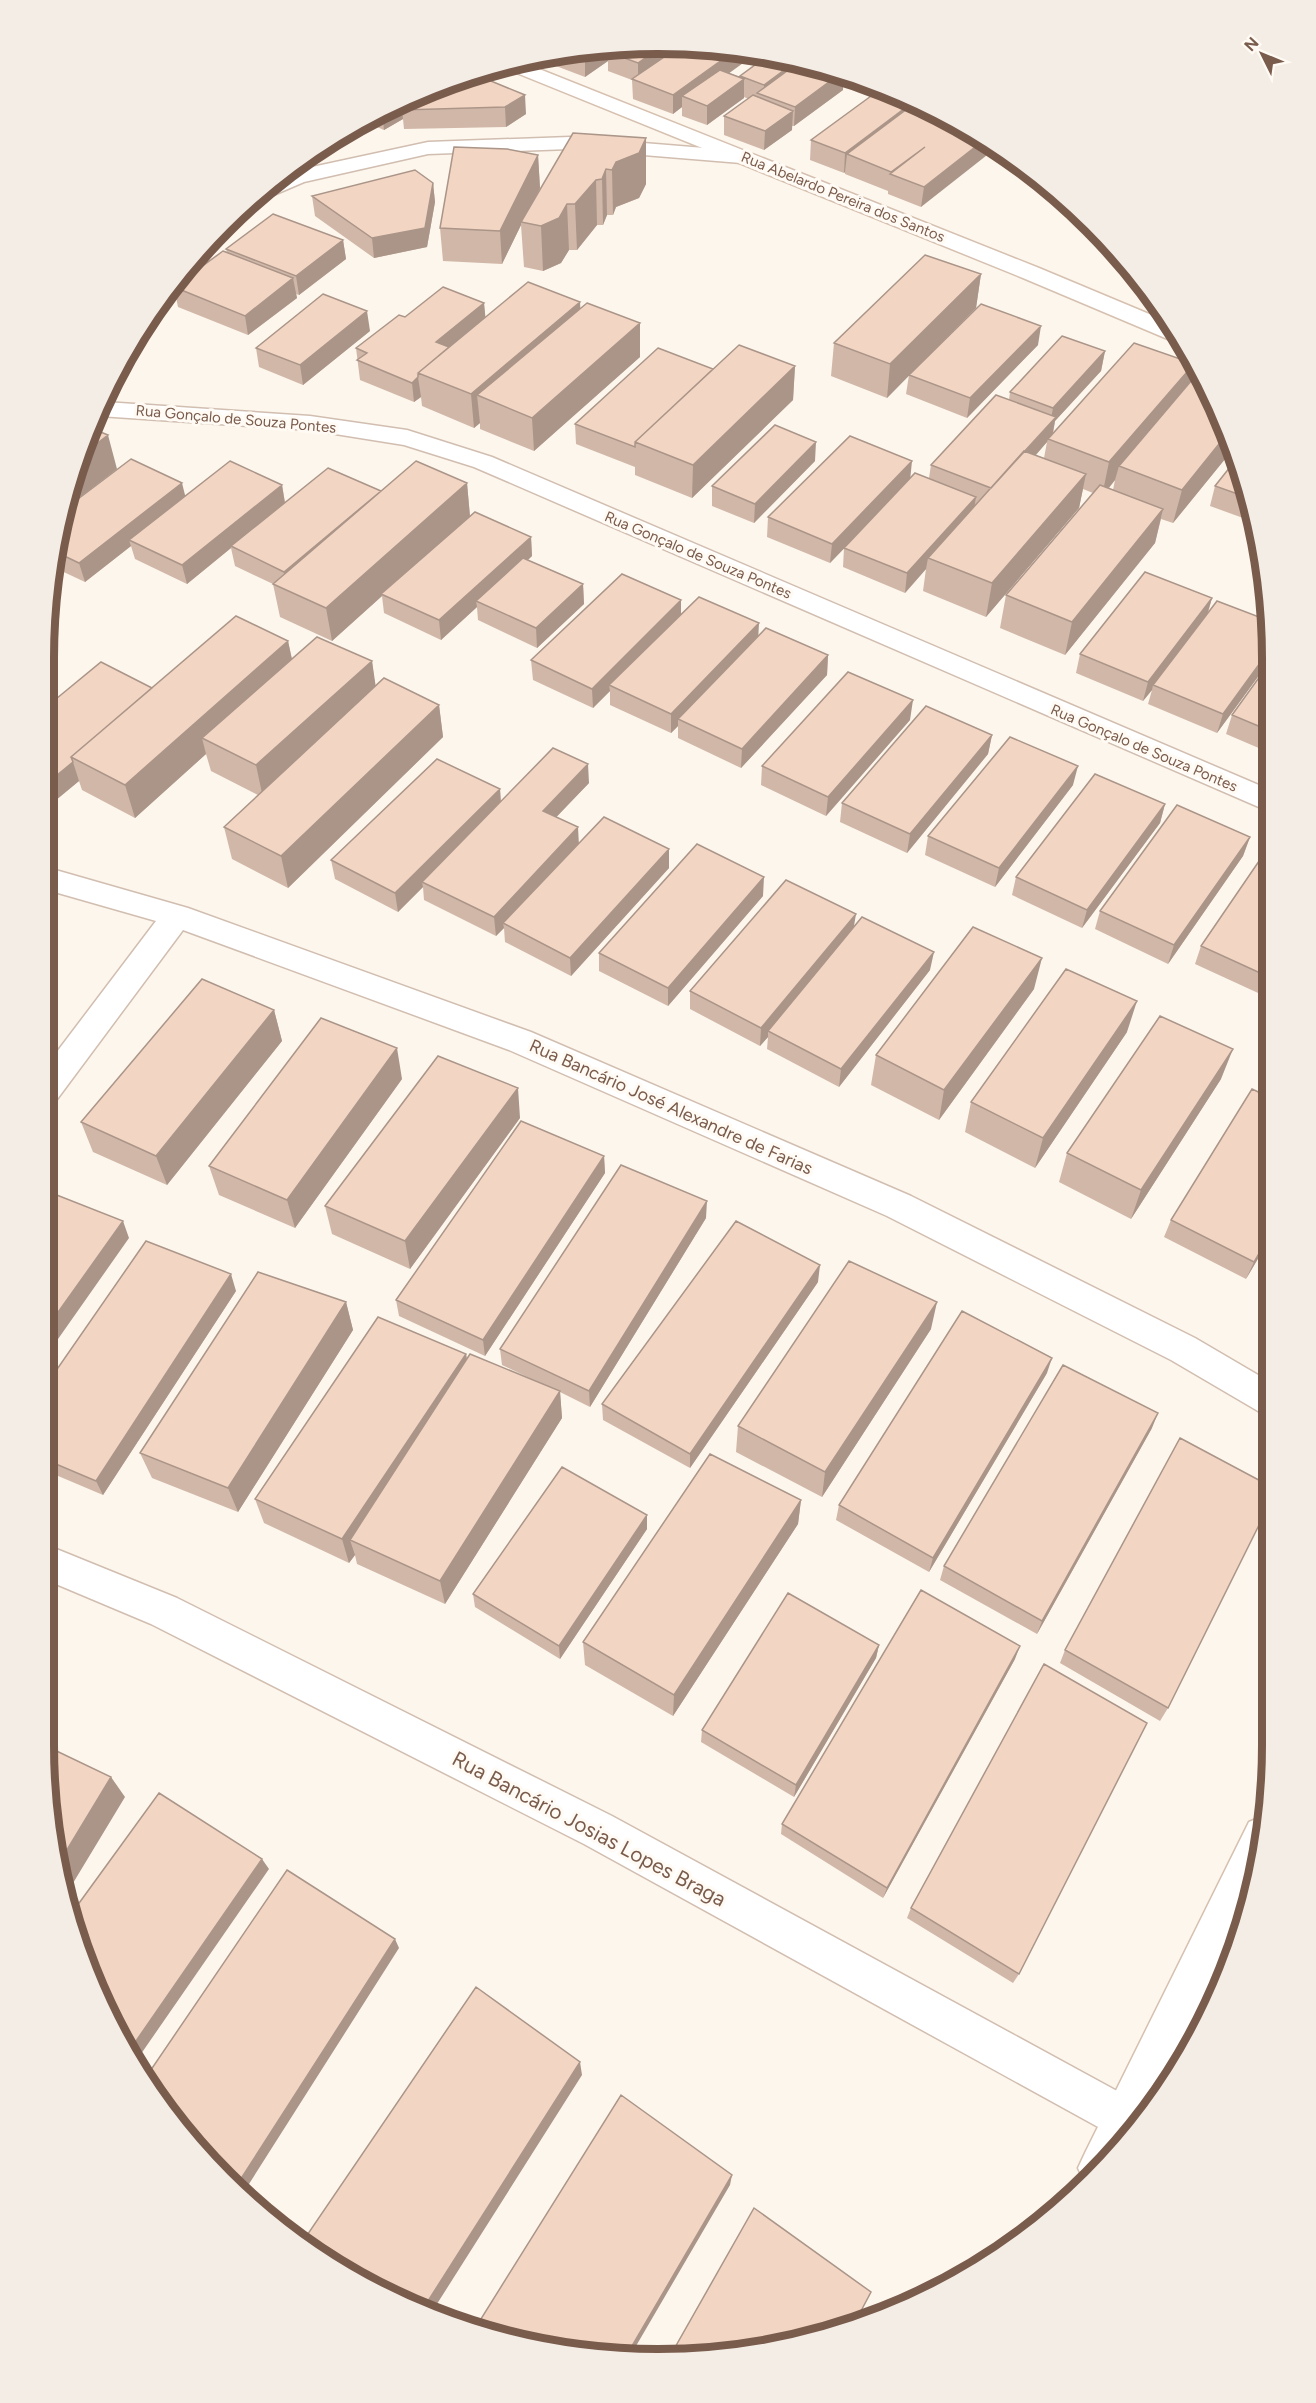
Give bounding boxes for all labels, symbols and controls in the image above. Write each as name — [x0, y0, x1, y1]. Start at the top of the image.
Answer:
north arrow — [1232, 24, 1292, 84]
text: N — [1240, 33, 1263, 55]
street label: Rua Abelardo Pereira dos Santos — [739, 148, 947, 246]
street label: Rua Gonçalo de Souza Pontes — [135, 401, 337, 437]
street label: Rua Gonçalo de Souza Pontes — [602, 507, 794, 603]
street label: Rua Gonçalo de Souza Pontes — [1048, 700, 1240, 796]
street label: Rua Bancário José Alexandre de Farias — [526, 1034, 816, 1180]
street label: Rua Bancário Josias Lopes Braga — [448, 1746, 730, 1912]

